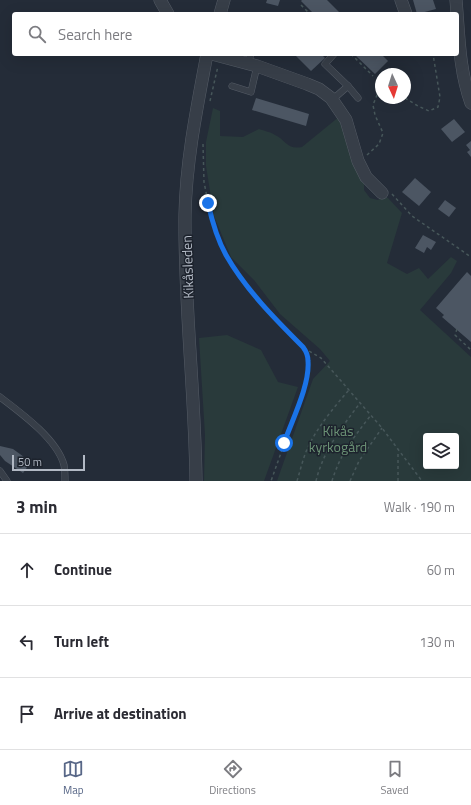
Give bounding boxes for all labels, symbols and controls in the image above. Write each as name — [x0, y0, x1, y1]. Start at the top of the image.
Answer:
search box — [12, 12, 459, 56]
icon: search — [26, 23, 48, 45]
text: Search here — [58, 23, 132, 46]
north arrow — [375, 68, 411, 104]
route end — [199, 194, 217, 212]
street label: Kikåsleden — [175, 235, 199, 299]
park label: Kikås kyrkogård — [309, 420, 367, 457]
map controls — [423, 433, 459, 469]
button: layers — [423, 433, 459, 469]
route start — [275, 434, 293, 452]
scale bar — [12, 453, 85, 472]
text: 50 m — [18, 454, 42, 470]
text: 3 min — [16, 494, 57, 520]
text: Walk · 190 m — [384, 497, 455, 517]
text: Continue — [54, 558, 112, 581]
icon: ahead — [16, 559, 38, 581]
text: 60 m — [427, 560, 455, 580]
text: Turn left — [54, 630, 109, 653]
icon: left — [16, 631, 38, 653]
text: 130 m — [419, 632, 455, 652]
text: Arrive at destination — [54, 702, 187, 725]
icon: arrive — [16, 703, 38, 725]
tab: Map — [62, 758, 84, 798]
tab: Directions — [209, 758, 256, 798]
tab: Saved — [381, 758, 409, 798]

